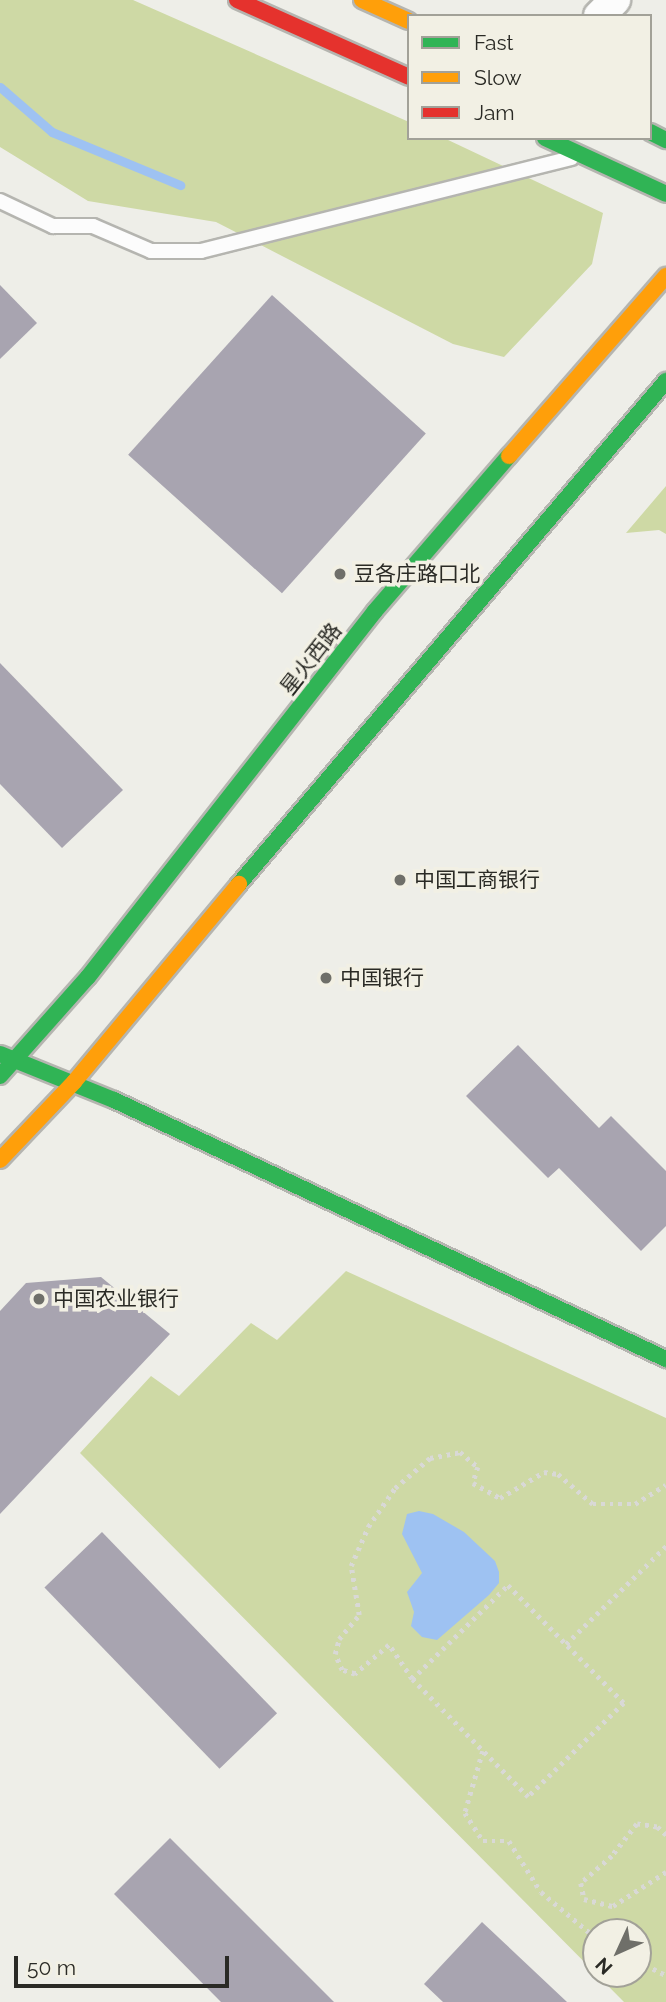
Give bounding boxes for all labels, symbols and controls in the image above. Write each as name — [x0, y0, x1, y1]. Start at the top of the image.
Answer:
legend — [407, 14, 652, 140]
text: Fast — [474, 30, 514, 55]
text: Slow — [474, 65, 522, 90]
text: Jam — [474, 100, 515, 125]
place label: 豆各庄路口北 — [354, 561, 480, 587]
marker: 豆各庄路口北 — [332, 566, 348, 582]
street label: 星火西路 — [275, 618, 347, 700]
place label: 中国工商银行 — [414, 867, 540, 893]
marker: 中国工商银行 — [392, 872, 408, 888]
place label: 中国银行 — [340, 965, 424, 991]
marker: 中国银行 — [318, 970, 334, 986]
place label: 中国农业银行 — [53, 1286, 179, 1312]
marker: 中国农业银行 — [31, 1291, 47, 1307]
north arrow — [582, 1918, 652, 1988]
scale bar — [18, 1942, 233, 1986]
text: N — [591, 1954, 616, 1979]
text: 50 m — [27, 1955, 76, 1980]

